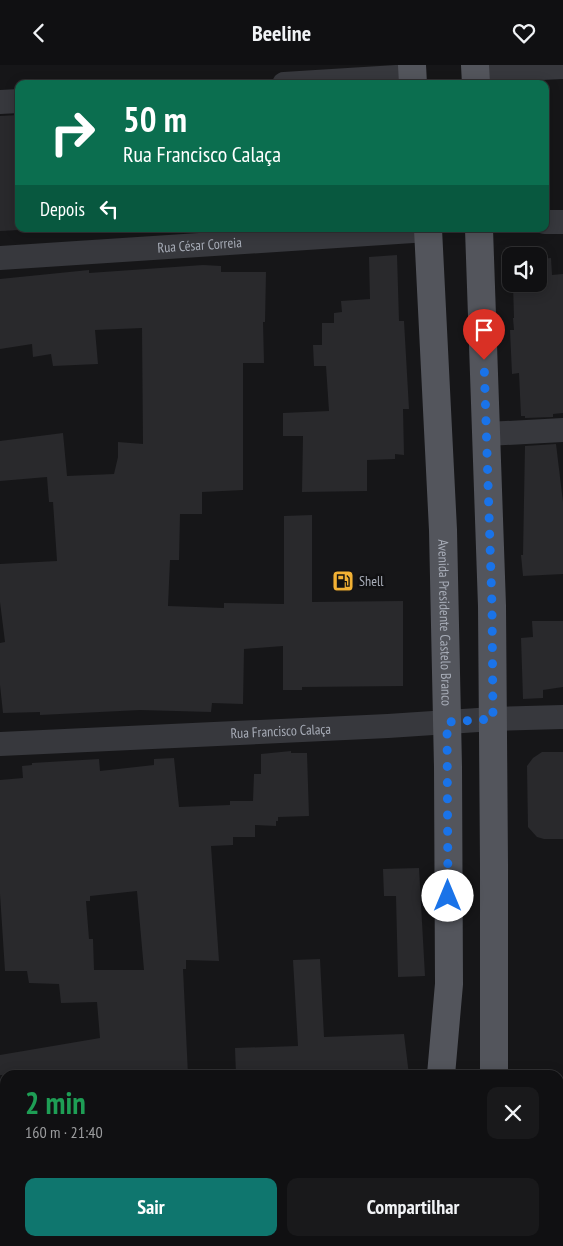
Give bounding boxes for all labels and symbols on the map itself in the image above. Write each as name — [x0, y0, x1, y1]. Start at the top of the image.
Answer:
street label: Rua César Correia — [157, 233, 242, 257]
pin — [463, 309, 505, 360]
street label: Avenida Presidente Castelo Branco — [434, 539, 456, 706]
fuel station icon: Shell — [331, 569, 355, 593]
place label: Shell — [359, 572, 384, 590]
street label: Rua Francisco Calaça — [230, 720, 331, 742]
position arrow — [421, 869, 473, 921]

